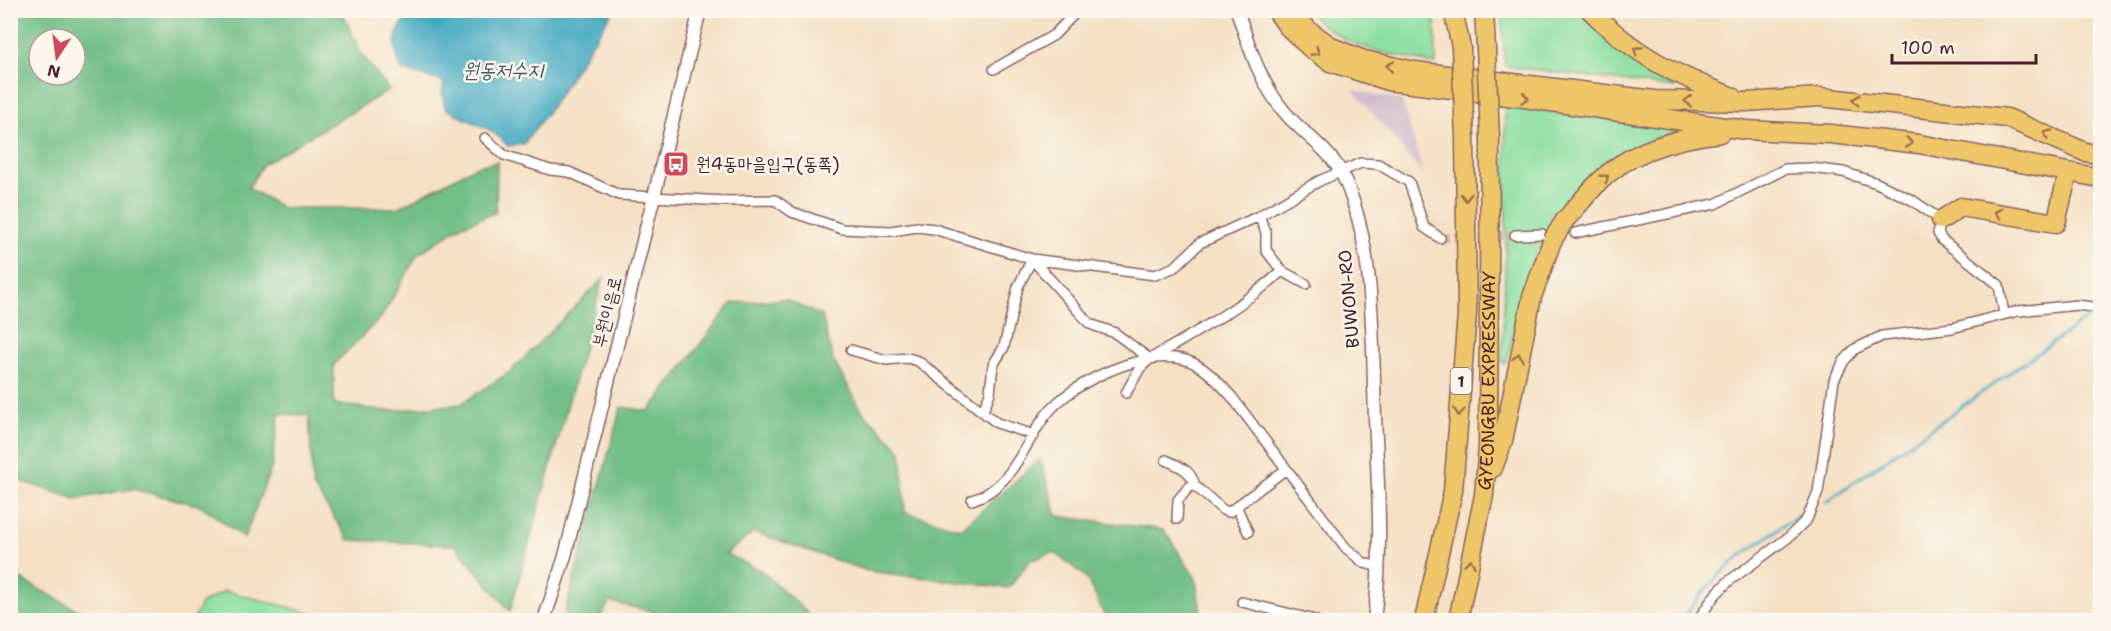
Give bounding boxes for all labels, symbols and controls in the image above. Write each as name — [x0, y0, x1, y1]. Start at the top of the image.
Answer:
north arrow — [27, 27, 87, 87]
scale bar — [1892, 27, 2036, 65]
text: 100 m — [1901, 36, 1955, 60]
one-way arrow — [1310, 45, 1321, 56]
one-way arrow — [1632, 47, 1643, 58]
water label: 원동저수지 — [463, 57, 545, 83]
text: N — [45, 59, 62, 83]
one-way arrow — [1385, 60, 1395, 73]
one-way arrow — [1520, 91, 1530, 104]
one-way arrow — [1683, 94, 1692, 107]
one-way arrow — [1851, 94, 1860, 107]
one-way arrow — [2042, 129, 2053, 141]
one-way arrow — [1904, 136, 1914, 149]
bus stop icon: 원4동마을입구(동쪽) — [661, 149, 691, 179]
place label: 원4동마을입구(동쪽) — [696, 152, 840, 176]
one-way arrow — [1598, 174, 1609, 185]
one-way arrow — [1460, 192, 1472, 201]
one-way arrow — [1994, 207, 2004, 220]
street label: BUWON-RO — [1333, 249, 1365, 349]
street label: GYEONGBU EXPRESSWAY — [1472, 271, 1501, 491]
street label: 부원이음로 — [587, 274, 627, 350]
one-way arrow — [1511, 353, 1524, 363]
road number: 1 — [1450, 368, 1472, 394]
one-way arrow — [1453, 408, 1466, 417]
one-way arrow — [1464, 559, 1476, 568]

